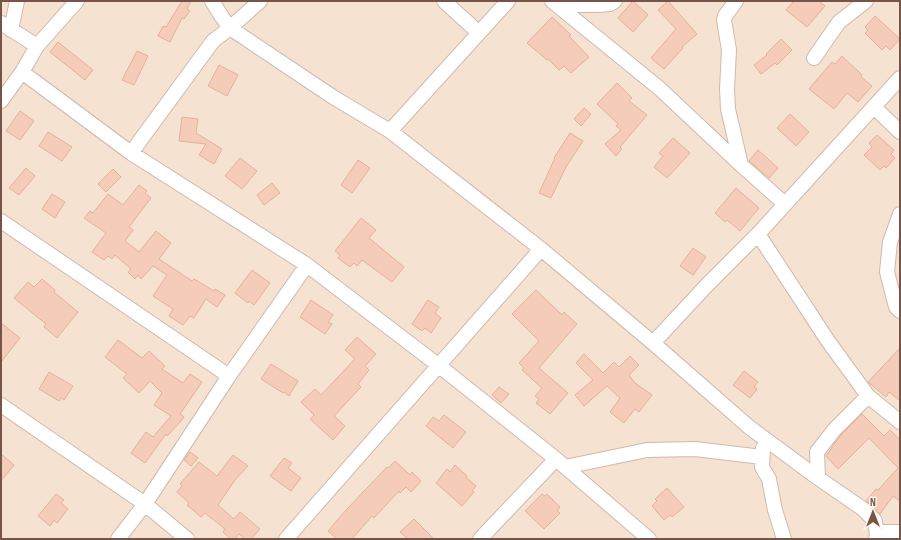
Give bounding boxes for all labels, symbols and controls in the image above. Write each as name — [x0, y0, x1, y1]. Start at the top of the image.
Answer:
north arrow — [853, 492, 893, 532]
text: N — [870, 496, 876, 509]

